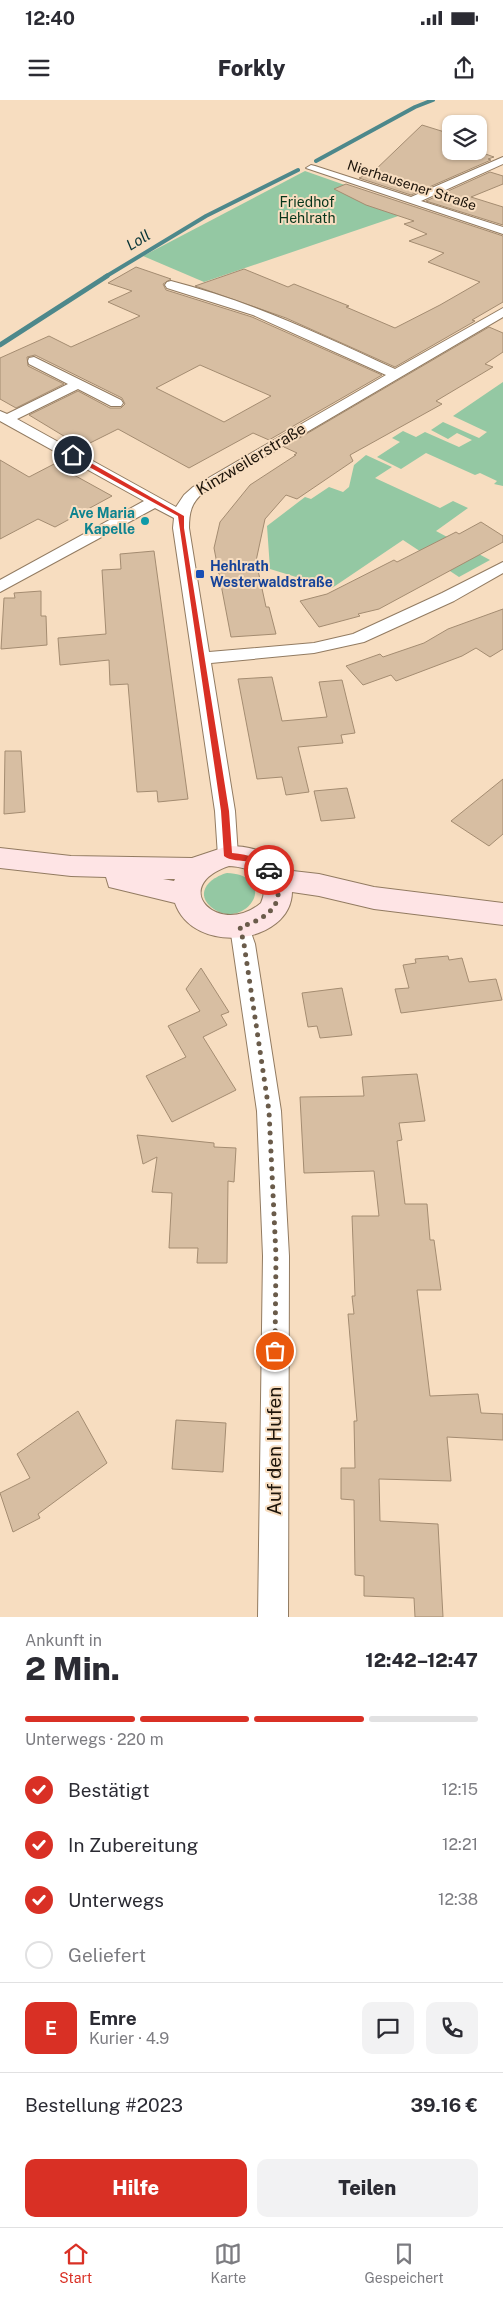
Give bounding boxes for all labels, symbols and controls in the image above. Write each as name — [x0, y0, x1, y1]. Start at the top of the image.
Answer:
text: 12:40 — [25, 7, 75, 29]
icon: menu — [25, 54, 53, 82]
icon: share — [450, 54, 478, 82]
text: Forkly — [218, 55, 285, 81]
map controls — [442, 115, 487, 160]
button: layers — [442, 115, 487, 160]
street label: Nierhausener Straße — [345, 157, 479, 213]
park label: Friedhof Hehlrath — [279, 194, 335, 226]
water label: Loll — [123, 226, 153, 254]
street label: Kinzweilerstraße — [193, 419, 309, 499]
pin — [52, 434, 94, 476]
icon: home — [59, 441, 87, 469]
place label: Ave Maria Kapelle — [69, 505, 135, 537]
marker: Ave Maria Kapelle — [139, 515, 151, 527]
place label: Hehlrath Westerwaldstraße — [210, 558, 333, 590]
marker: Hehlrath Westerwaldstraße — [194, 568, 206, 580]
courier — [244, 845, 294, 895]
icon: car — [255, 856, 283, 884]
pin — [254, 1330, 296, 1372]
icon: bag — [261, 1337, 289, 1365]
street label: Auf den Hufen — [263, 1387, 285, 1515]
text: Ankunft in — [25, 1631, 102, 1650]
text: 12:42–12:47 — [365, 1649, 478, 1671]
text: 2 Min. — [25, 1650, 120, 1687]
text: Unterwegs · 220 m — [25, 1730, 164, 1749]
icon: check — [25, 1776, 53, 1804]
text: Bestätigt — [68, 1779, 150, 1801]
text: 12:15 — [442, 1780, 478, 1799]
icon: check — [25, 1831, 53, 1859]
text: In Zubereitung — [68, 1834, 198, 1856]
text: 12:21 — [442, 1835, 478, 1854]
icon: check — [25, 1886, 53, 1914]
text: Unterwegs — [68, 1889, 164, 1911]
text: 12:38 — [438, 1890, 478, 1909]
text: Geliefert — [68, 1944, 146, 1966]
button: chat — [362, 2002, 414, 2054]
button: phone — [426, 2002, 478, 2054]
text: Emre — [89, 2007, 137, 2029]
text: E — [45, 2017, 57, 2039]
text: Kurier · 4.9 — [89, 2029, 169, 2048]
text: Bestellung #2023 — [25, 2094, 183, 2116]
text: 39.16 € — [410, 2094, 478, 2116]
button: Hilfe — [25, 2159, 247, 2217]
button: Teilen — [257, 2159, 478, 2217]
tab: Start — [59, 2240, 92, 2286]
tab: Karte — [211, 2240, 246, 2286]
tab: Gespeichert — [365, 2240, 444, 2286]

